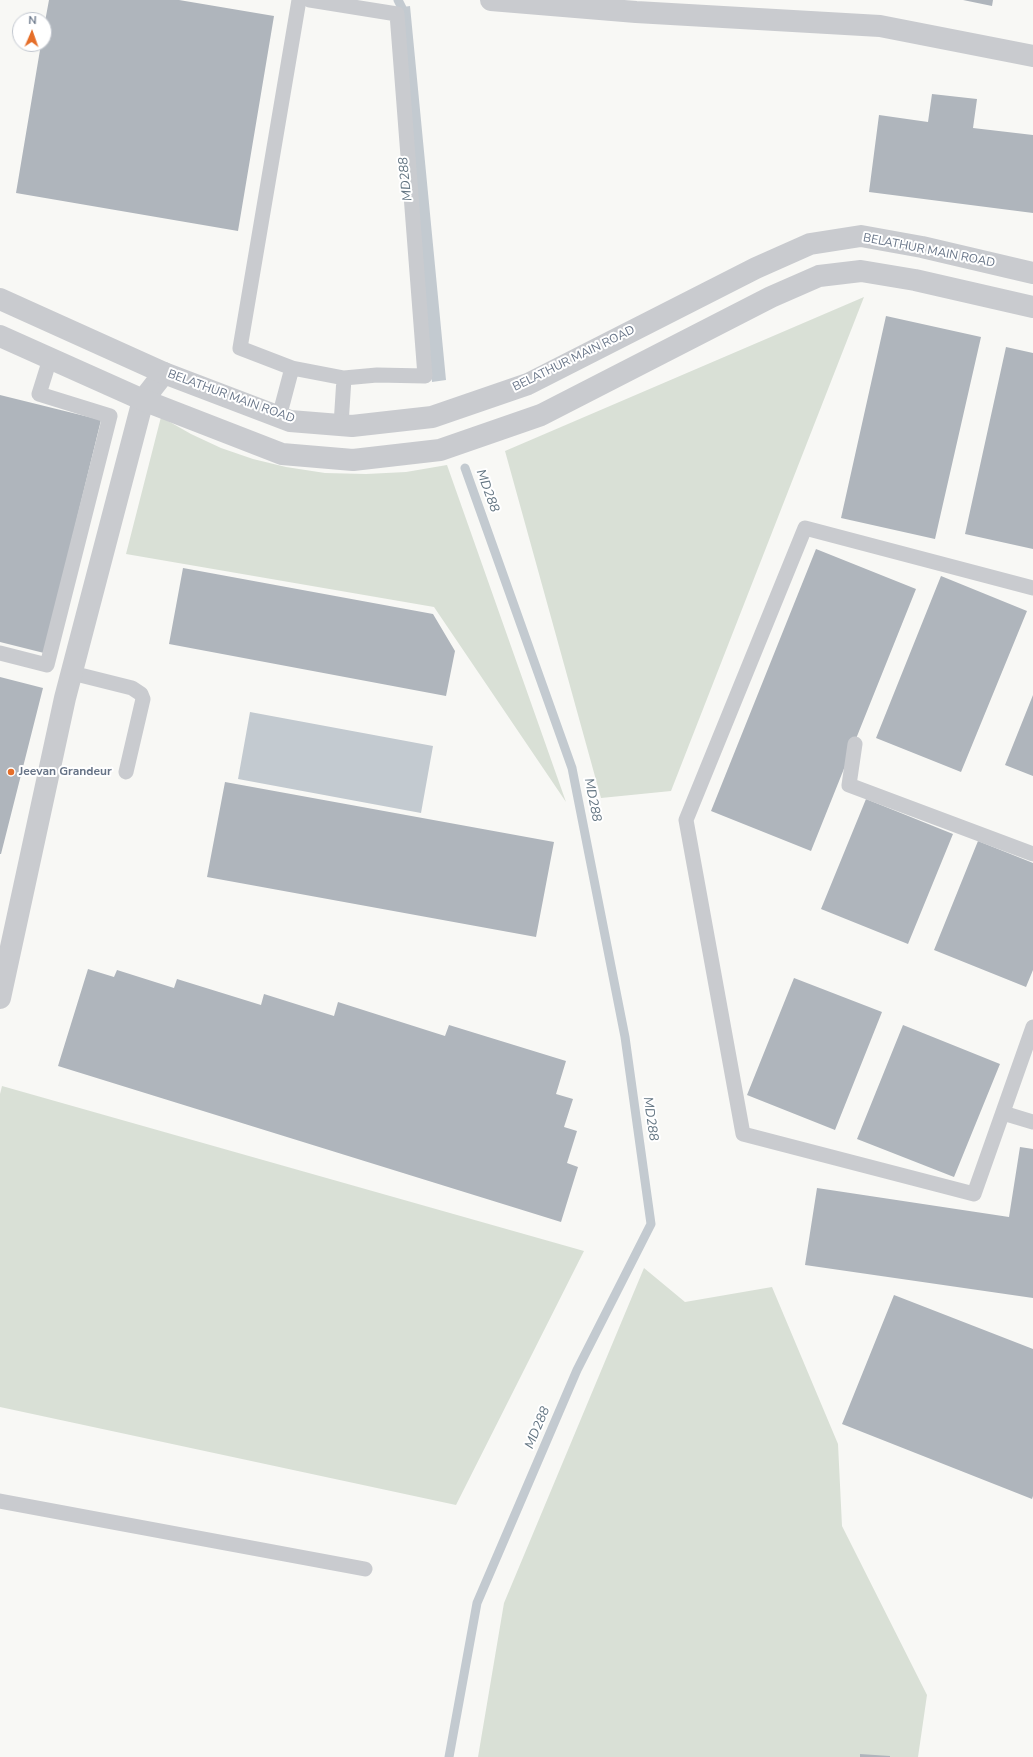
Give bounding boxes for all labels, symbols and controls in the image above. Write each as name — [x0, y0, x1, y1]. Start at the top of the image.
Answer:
north arrow — [12, 12, 52, 52]
text: N — [28, 13, 37, 28]
water label: MD288 — [396, 156, 416, 202]
street label: BELATHUR MAIN ROAD — [862, 231, 996, 271]
street label: BELATHUR MAIN ROAD — [511, 323, 637, 395]
street label: BELATHUR MAIN ROAD — [166, 367, 296, 427]
water label: MD288 — [472, 468, 502, 514]
place label: Jeevan Grandeur — [19, 765, 112, 779]
marker: Jeevan Grandeur — [6, 767, 16, 777]
water label: MD288 — [580, 777, 604, 823]
water label: MD288 — [639, 1096, 661, 1142]
water label: MD288 — [522, 1405, 554, 1451]

